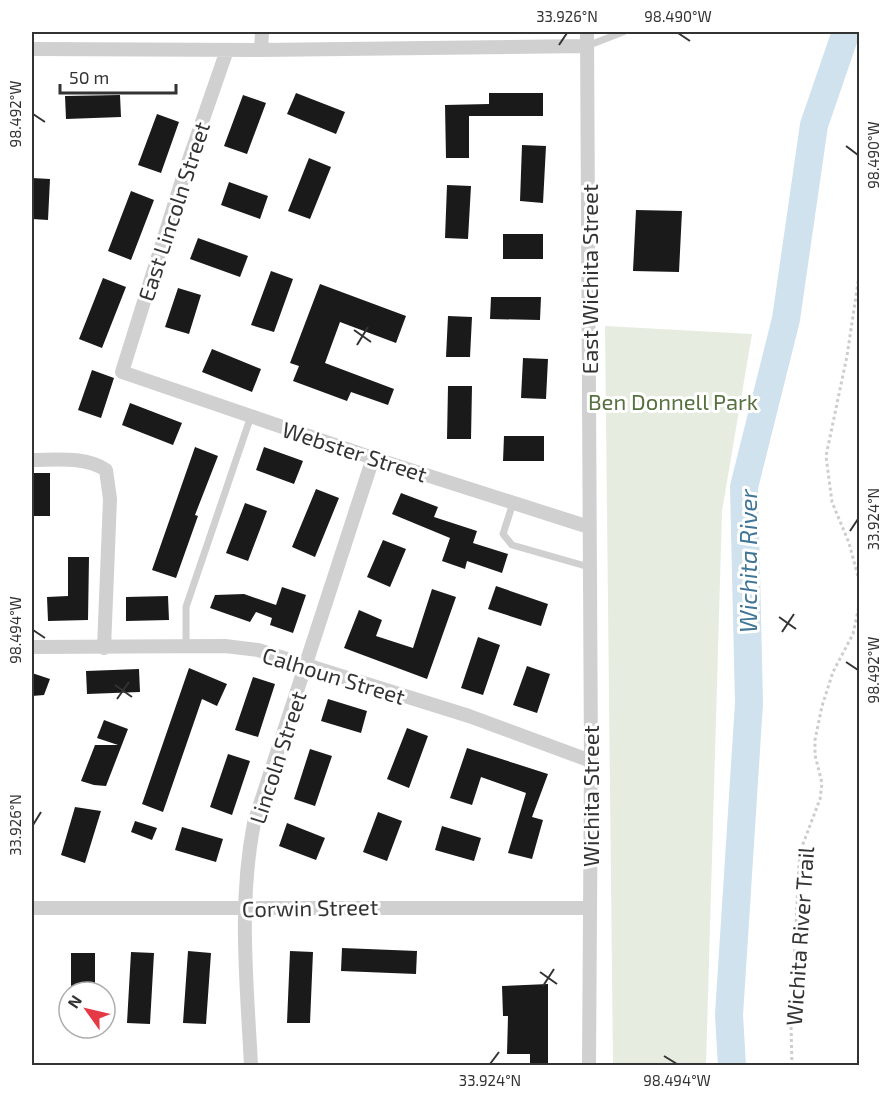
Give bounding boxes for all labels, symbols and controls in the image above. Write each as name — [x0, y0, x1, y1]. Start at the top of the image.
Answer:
text: 33.926°N — [536, 7, 598, 25]
text: 98.490°W — [644, 7, 712, 25]
scale bar — [60, 57, 176, 95]
text: 50 m — [69, 66, 109, 88]
text: 98.492°W — [6, 81, 24, 147]
street label: East Lincoln Street — [132, 118, 214, 304]
text: 98.490°W — [864, 121, 882, 189]
street label: East Wichita Street — [576, 184, 602, 374]
park label: Ben Donnell Park — [588, 388, 758, 414]
street label: Webster Street — [279, 415, 431, 487]
text: 33.924°N — [864, 488, 882, 550]
water label: Wichita River — [733, 489, 762, 633]
text: 98.494°W — [6, 596, 24, 664]
text: 98.492°W — [864, 637, 882, 703]
street label: Calhoun Street — [260, 641, 408, 709]
street label: Lincoln Street — [243, 687, 311, 827]
street label: Wichita Street — [577, 725, 603, 867]
text: 33.926°N — [6, 794, 24, 856]
street label: Wichita River Trail — [780, 845, 818, 1026]
street label: Corwin Street — [242, 893, 378, 921]
north arrow — [57, 980, 117, 1040]
text: N — [63, 991, 85, 1011]
text: 33.924°N — [459, 1071, 521, 1089]
text: 98.494°W — [643, 1071, 711, 1089]

